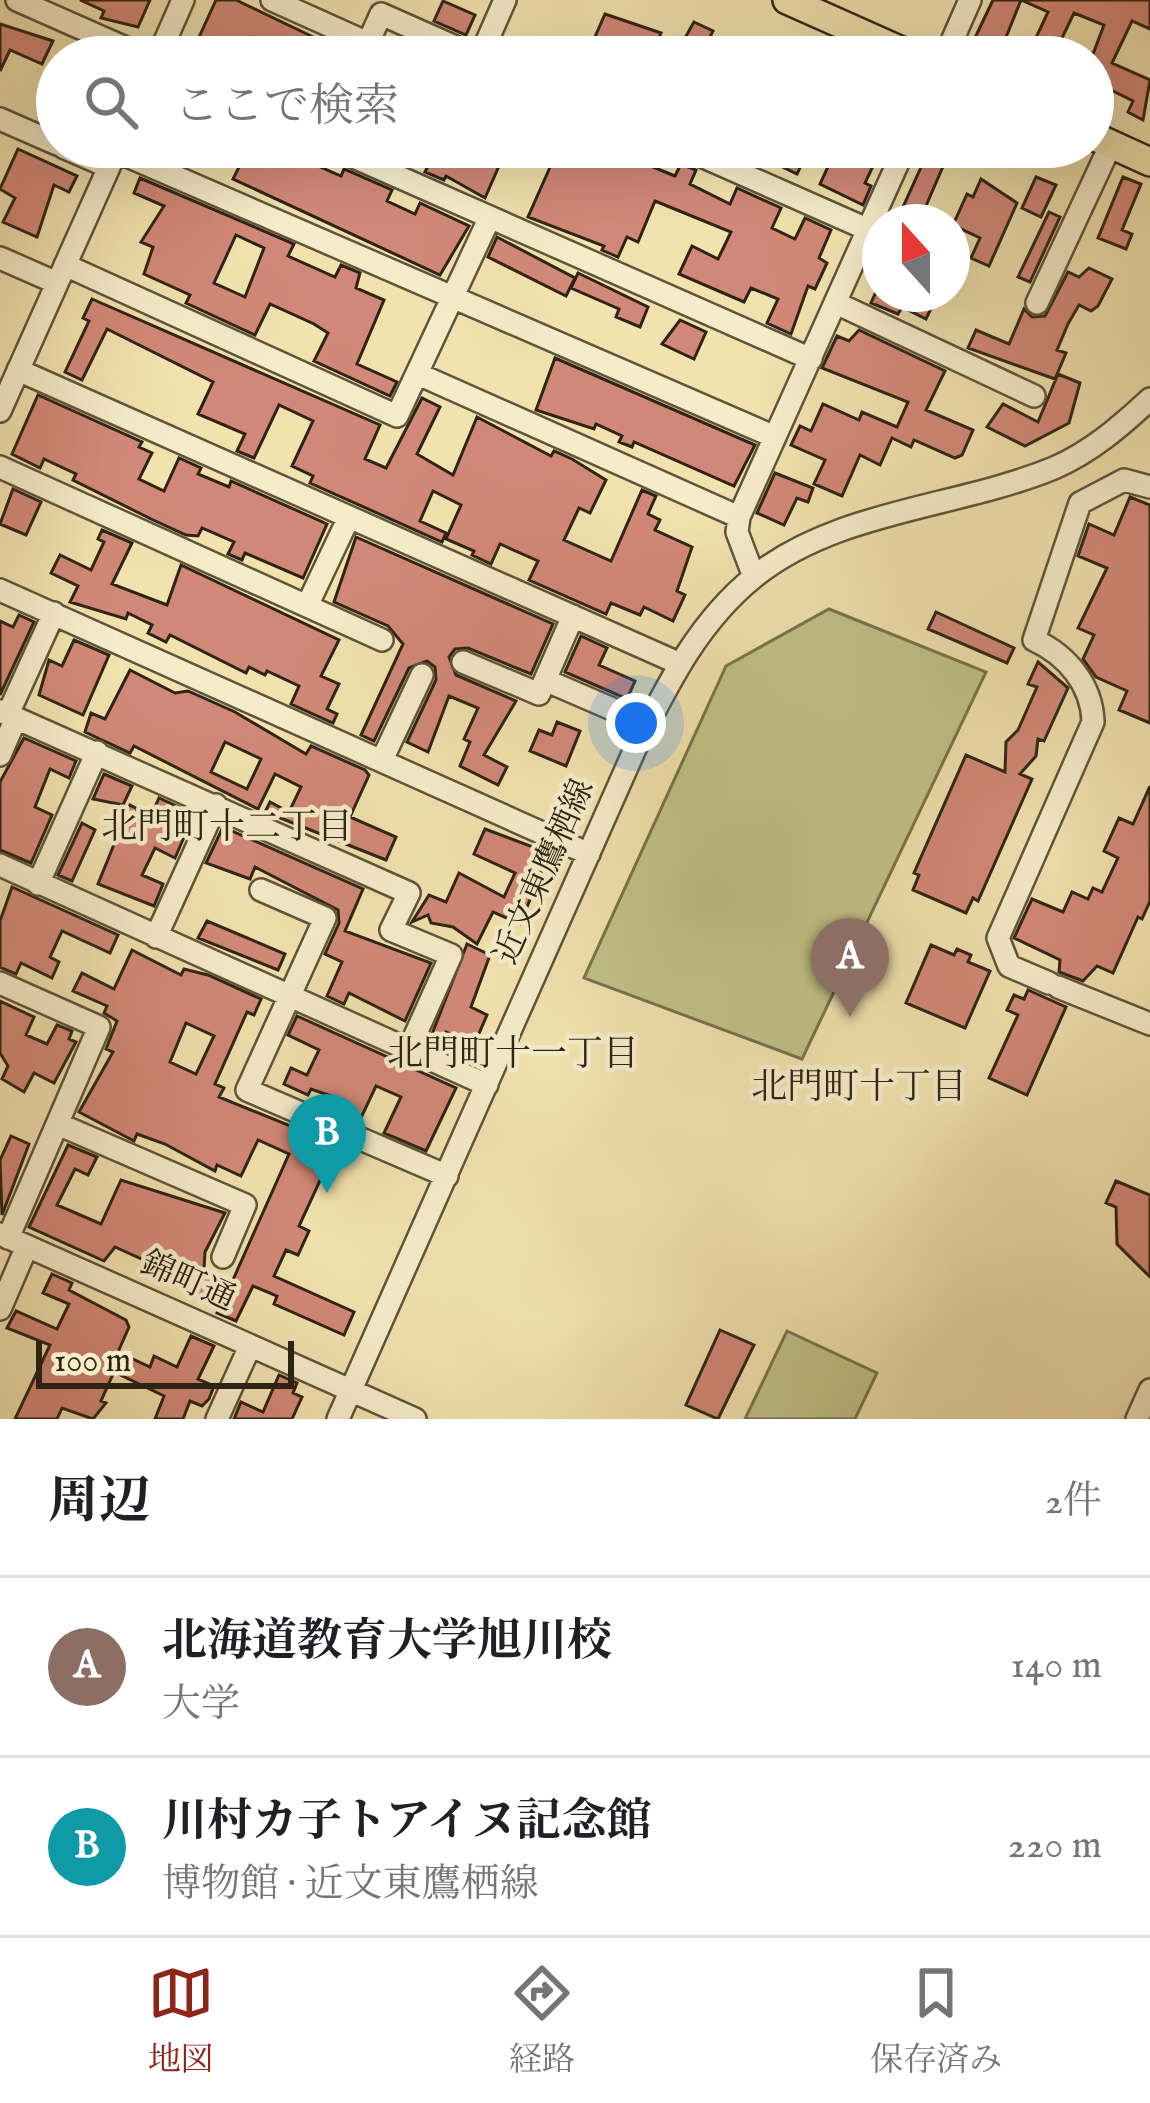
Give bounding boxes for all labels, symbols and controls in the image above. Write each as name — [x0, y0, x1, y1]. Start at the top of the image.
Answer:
search box — [36, 36, 1114, 168]
icon: search — [78, 69, 144, 135]
text: ここで検索 — [174, 79, 399, 136]
north arrow — [862, 204, 970, 312]
your location — [606, 693, 666, 753]
street label: 近文東鷹栖線 — [486, 773, 604, 971]
district label: 北門町十二丁目 — [101, 805, 353, 851]
pin: A — [811, 918, 889, 1017]
district label: 北門町十一丁目 — [387, 1032, 639, 1078]
district label: 北門町十丁目 — [751, 1065, 967, 1111]
pin: B — [288, 1094, 366, 1193]
street label: 錦町通 — [134, 1243, 242, 1321]
scale bar — [36, 1335, 294, 1388]
text: 100 m — [54, 1341, 131, 1383]
text: 周辺 — [48, 1471, 150, 1536]
text: 2件 — [1045, 1478, 1102, 1527]
text: 北海道教育大学旭川校 — [162, 1614, 612, 1671]
text: A — [74, 1642, 100, 1691]
text: 140 m — [1011, 1642, 1102, 1691]
text: 大学 — [162, 1681, 240, 1730]
text: 川村カ子トアイヌ記念館 — [162, 1794, 652, 1851]
text: B — [74, 1822, 100, 1871]
text: 220 m — [1008, 1822, 1102, 1871]
text: 博物館 · 近文東鷹栖線 — [162, 1861, 539, 1910]
tab: 地図 — [148, 1960, 214, 2082]
tab: 経路 — [509, 1960, 575, 2082]
tab: 保存済み — [870, 1960, 1002, 2082]

